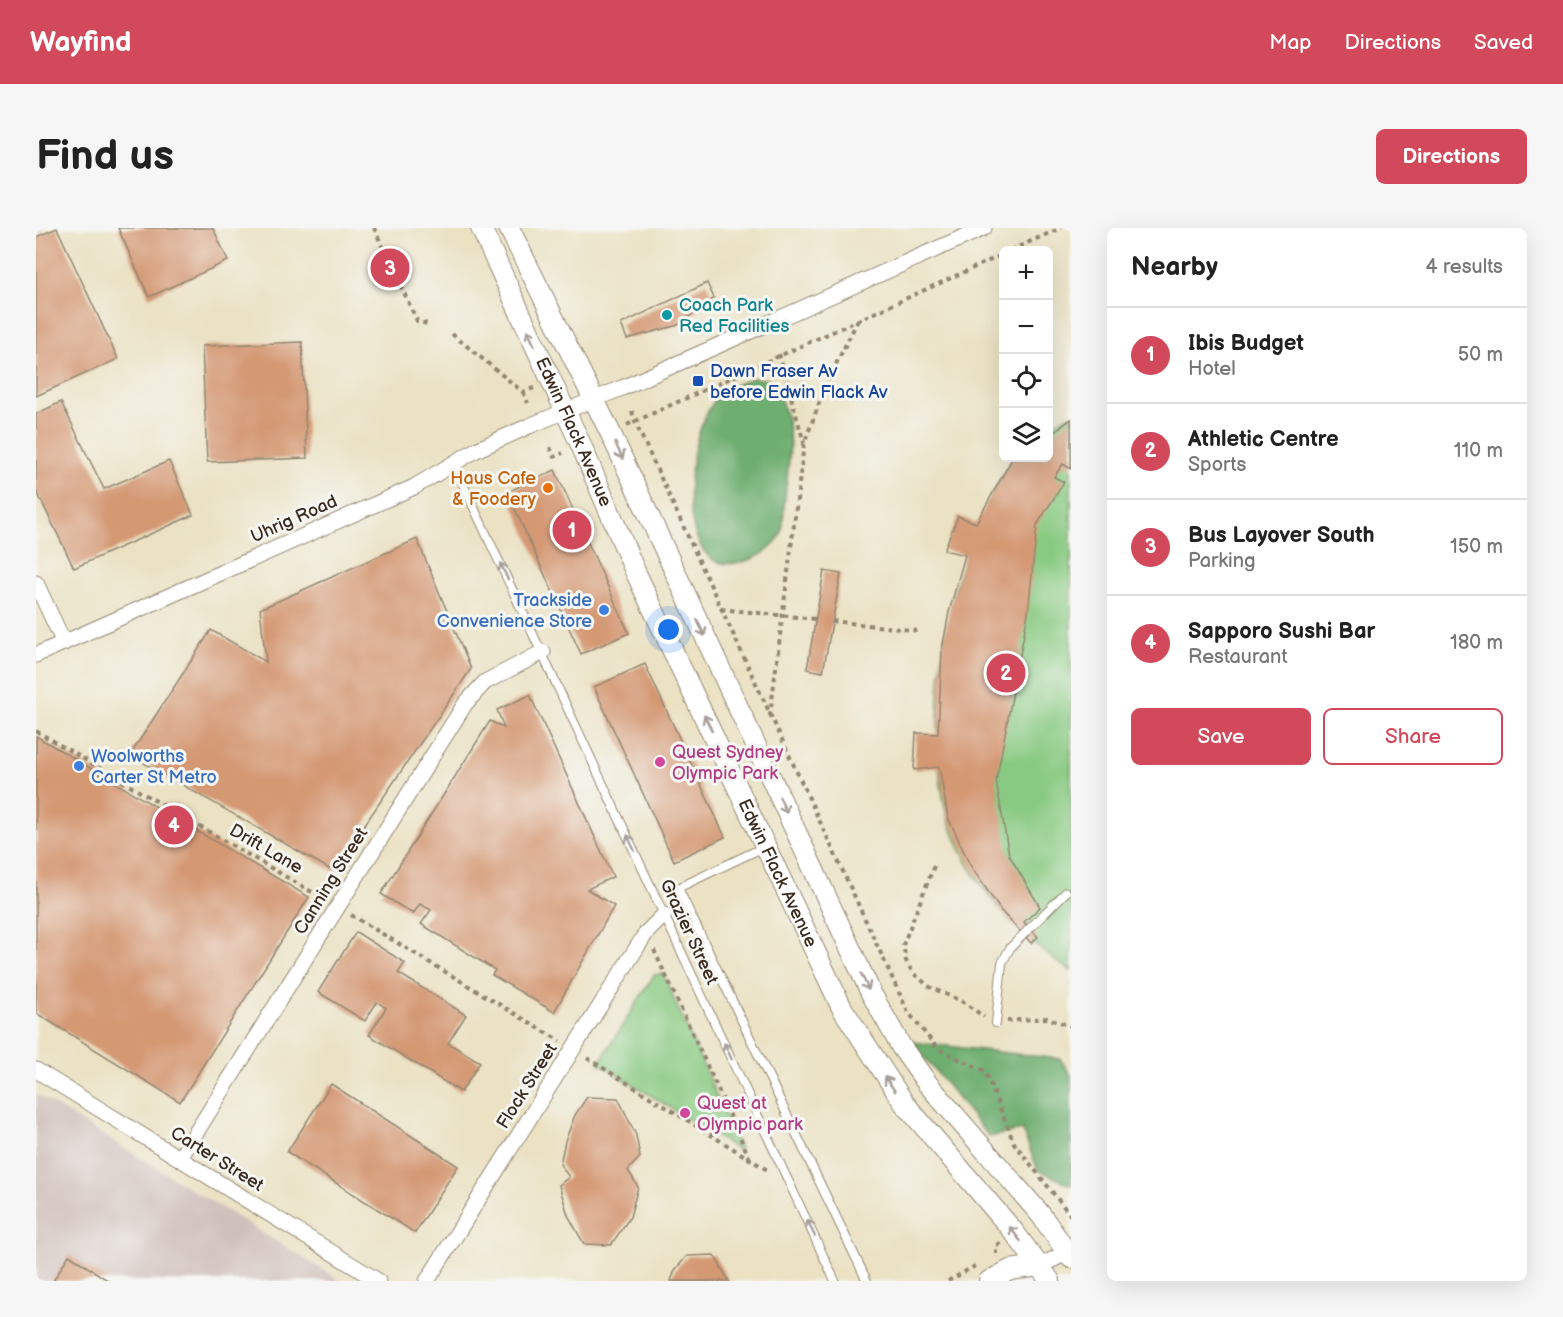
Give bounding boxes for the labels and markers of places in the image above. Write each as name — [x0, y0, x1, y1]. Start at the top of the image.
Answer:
pin: 3 — [370, 246, 410, 291]
place label: Coach Park Red Facilities — [679, 295, 789, 337]
marker: Coach Park Red Facilities — [660, 308, 674, 322]
place label: Dawn Fraser Av before Edwin Flack Av — [710, 361, 888, 403]
marker: Dawn Fraser Av before Edwin Flack Av — [691, 374, 705, 388]
place label: Haus Cafe & Foodery — [450, 468, 537, 510]
marker: Haus Cafe & Foodery — [541, 481, 555, 495]
pin: 1 — [552, 508, 592, 552]
place label: Trackside Convenience Store — [437, 590, 592, 632]
marker: Trackside Convenience Store — [597, 603, 611, 617]
pin: 2 — [986, 650, 1026, 696]
place label: Quest Sydney Olympic Park — [672, 742, 784, 784]
place label: Woolworths Carter St Metro — [91, 746, 217, 788]
marker: Quest Sydney Olympic Park — [653, 755, 667, 769]
marker: Woolworths Carter St Metro — [72, 759, 86, 773]
pin: 4 — [154, 802, 194, 848]
place label: Quest at Olympic park — [697, 1093, 803, 1135]
marker: Quest at Olympic park — [678, 1106, 692, 1120]

